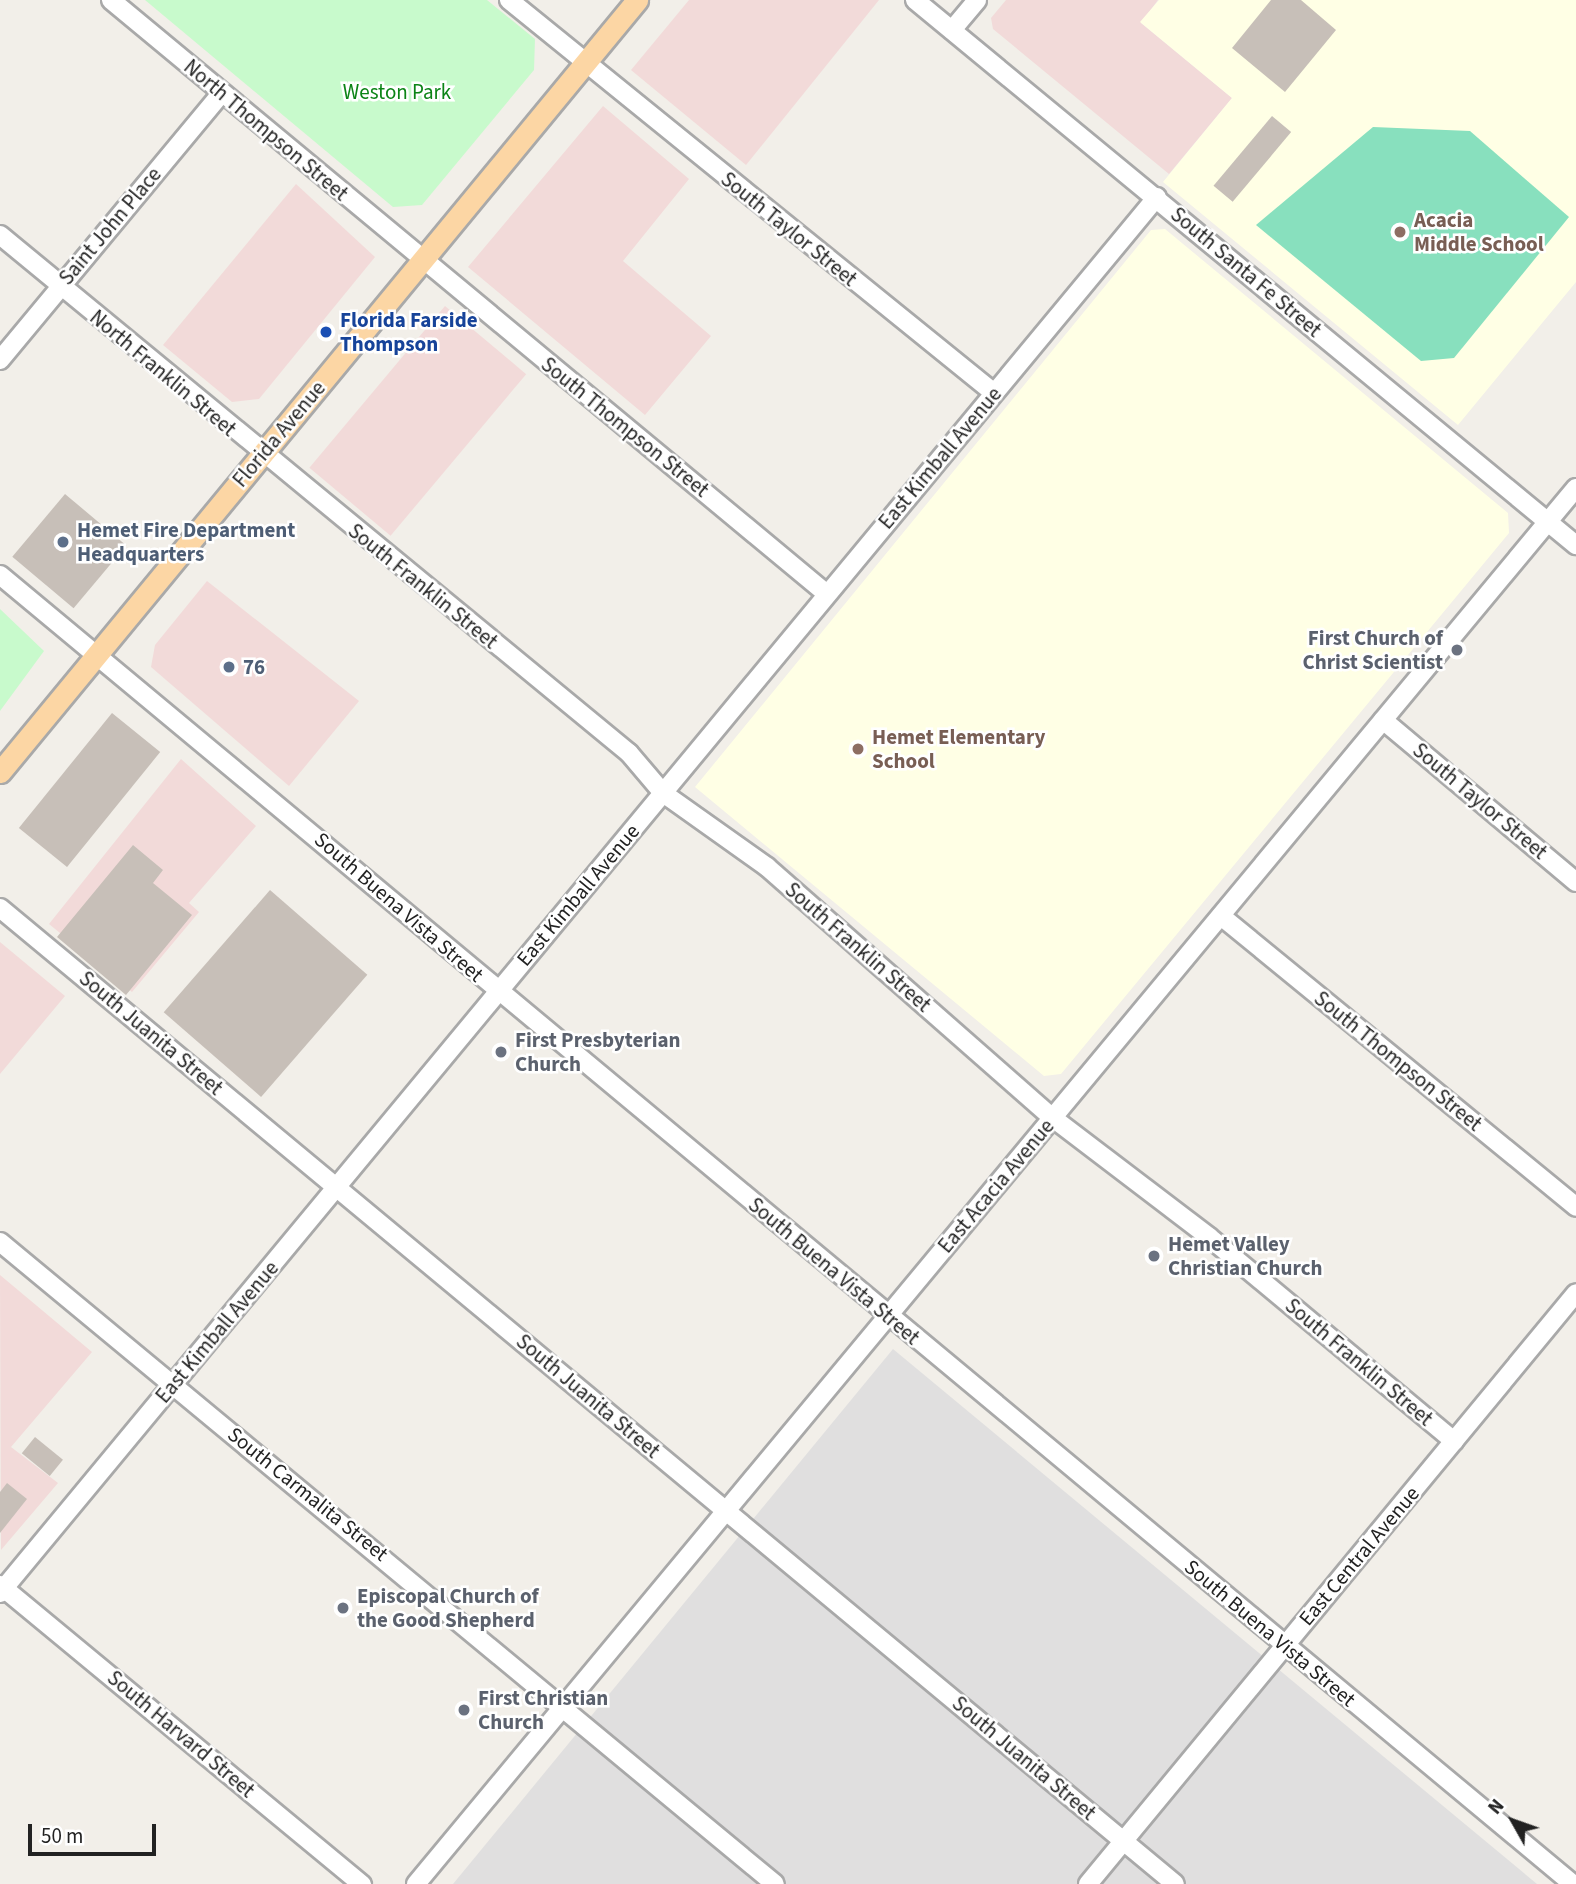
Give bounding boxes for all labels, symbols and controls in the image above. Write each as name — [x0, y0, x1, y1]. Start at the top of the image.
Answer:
street label: North Thompson Street — [179, 54, 353, 206]
park label: Weston Park — [343, 79, 451, 105]
street label: Saint John Place — [54, 162, 166, 290]
street label: South Taylor Street — [716, 166, 862, 292]
street label: South Santa Fe Street — [1166, 202, 1326, 342]
place label: Acacia Middle School — [1414, 207, 1544, 257]
marker: Acacia Middle School — [1392, 224, 1408, 240]
street label: North Franklin Street — [85, 305, 241, 441]
place label: Florida Farside Thompson — [340, 307, 478, 357]
marker: Florida Farside Thompson — [318, 324, 334, 340]
street label: South Thompson Street — [536, 352, 714, 502]
street label: Florida Avenue — [227, 376, 331, 492]
street label: East Kimball Avenue — [873, 382, 1007, 534]
place label: Hemet Fire Department Headquarters — [77, 517, 295, 567]
street label: South Franklin Street — [343, 518, 503, 654]
marker: Hemet Fire Department Headquarters — [55, 534, 71, 550]
place label: First Church of Christ Scientist — [1303, 625, 1443, 675]
marker: First Church of Christ Scientist — [1449, 642, 1465, 658]
place label: 76 — [243, 654, 265, 680]
marker: 76 — [221, 659, 237, 675]
place label: Hemet Elementary School — [872, 724, 1045, 774]
street label: South Taylor Street — [1408, 737, 1552, 865]
marker: Hemet Elementary School — [850, 741, 866, 757]
street label: East Kimball Avenue — [511, 819, 645, 971]
street label: South Buena Vista Street — [309, 827, 489, 987]
street label: South Franklin Street — [780, 877, 936, 1017]
street label: South Juanita Street — [74, 966, 228, 1100]
street label: South Thompson Street — [1309, 986, 1487, 1136]
place label: First Presbyterian Church — [515, 1027, 681, 1077]
marker: First Presbyterian Church — [493, 1044, 509, 1060]
street label: East Acacia Avenue — [933, 1114, 1059, 1258]
street label: South Buena Vista Street — [743, 1192, 925, 1350]
place label: Hemet Valley Christian Church — [1168, 1231, 1322, 1281]
marker: Hemet Valley Christian Church — [1146, 1248, 1162, 1264]
street label: East Kimball Avenue — [150, 1256, 284, 1408]
street label: South Franklin Street — [1280, 1293, 1438, 1431]
street label: South Juanita Street — [511, 1329, 665, 1463]
street label: South Carmalita Street — [223, 1422, 393, 1566]
street label: East Central Avenue — [1293, 1481, 1425, 1631]
street label: South Buena Vista Street — [1179, 1554, 1361, 1712]
place label: Episcopal Church of the Good Shepherd — [357, 1583, 539, 1633]
marker: Episcopal Church of the Good Shepherd — [335, 1600, 351, 1616]
street label: South Harvard Street — [102, 1665, 260, 1803]
place label: First Christian Church — [478, 1685, 608, 1735]
street label: South Juanita Street — [947, 1691, 1101, 1825]
marker: First Christian Church — [456, 1702, 472, 1718]
north arrow — [1478, 1786, 1548, 1856]
text: N — [1482, 1794, 1511, 1821]
scale bar — [32, 1811, 159, 1855]
text: 50 m — [41, 1821, 83, 1851]

